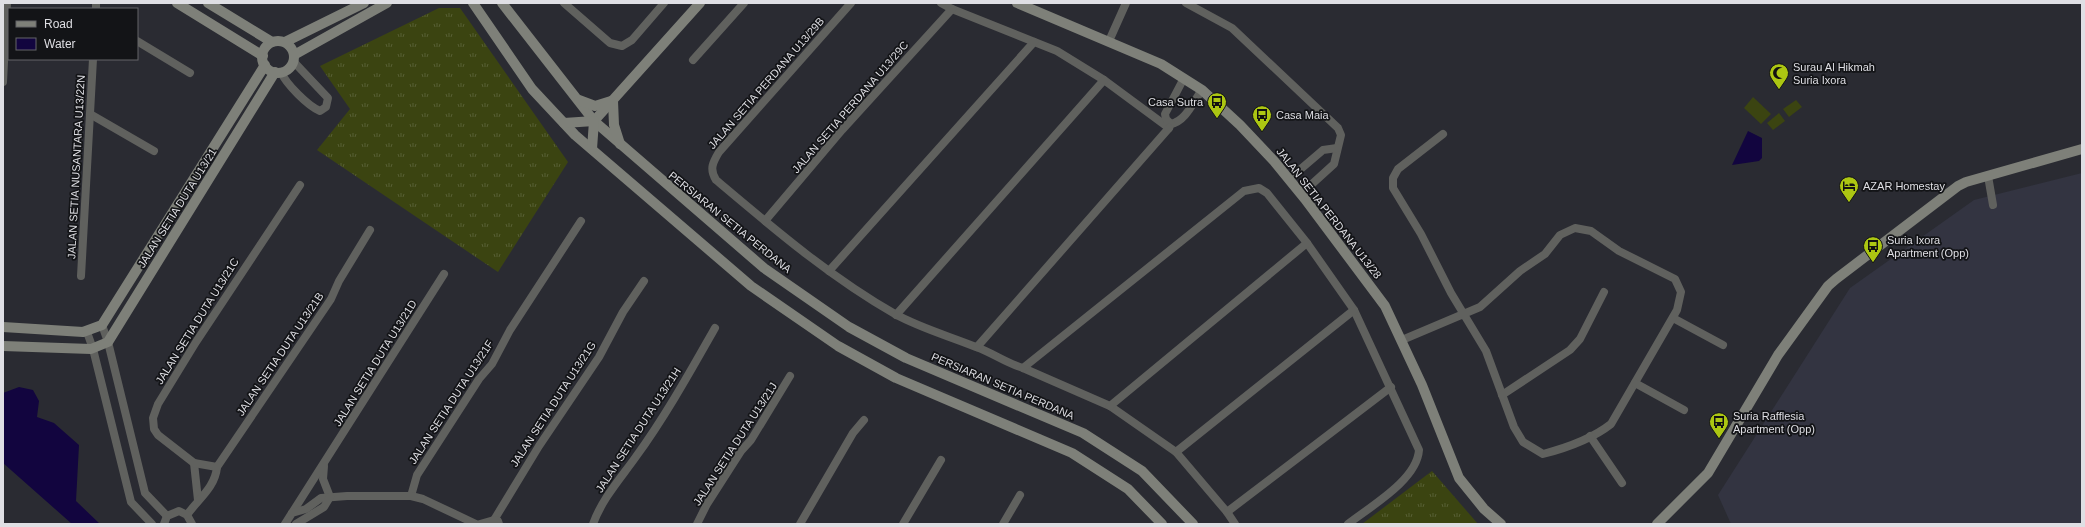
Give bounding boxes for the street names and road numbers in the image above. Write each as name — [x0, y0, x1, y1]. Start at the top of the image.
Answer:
street label: JALAN SETIA PERDANA U13/29B — [706, 15, 826, 151]
street label: JALAN SETIA PERDANA U13/29C — [790, 39, 911, 175]
street label: JALAN SETIA NUSANTARA U13/22N — [65, 75, 87, 259]
street label: JALAN SETIA PERDANA U13/28 — [1274, 145, 1384, 281]
street label: JALAN SETIA DUTA U13/21 — [135, 146, 219, 270]
street label: PERSIARAN SETIA PERDANA — [666, 169, 794, 276]
street label: JALAN SETIA DUTA U13/21C — [153, 256, 241, 386]
street label: JALAN SETIA DUTA U13/21B — [234, 290, 326, 418]
street label: JALAN SETIA DUTA U13/21D — [331, 298, 419, 428]
street label: JALAN SETIA DUTA U13/21F — [406, 338, 496, 466]
street label: JALAN SETIA DUTA U13/21G — [508, 339, 598, 469]
street label: PERSIARAN SETIA PERDANA — [930, 350, 1077, 422]
street label: JALAN SETIA DUTA U13/21H — [593, 365, 683, 495]
street label: JALAN SETIA DUTA U13/21J — [691, 380, 779, 508]

